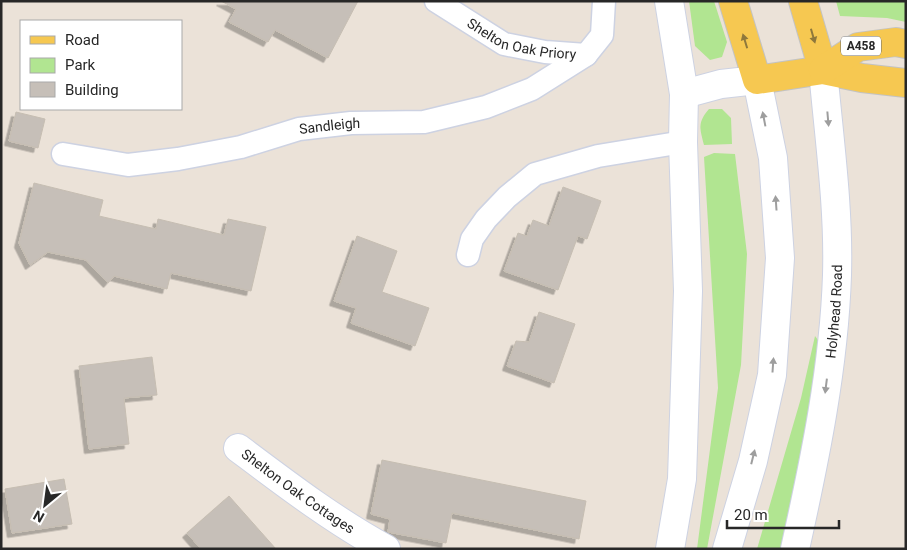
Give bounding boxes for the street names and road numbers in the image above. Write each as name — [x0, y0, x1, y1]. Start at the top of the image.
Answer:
street label: Shelton Oak Priory — [464, 15, 577, 62]
road number: A458 — [841, 36, 881, 56]
street label: Sandleigh — [298, 115, 360, 137]
street label: Holyhead Road — [822, 264, 845, 359]
street label: Shelton Oak Cottages — [238, 446, 358, 537]

